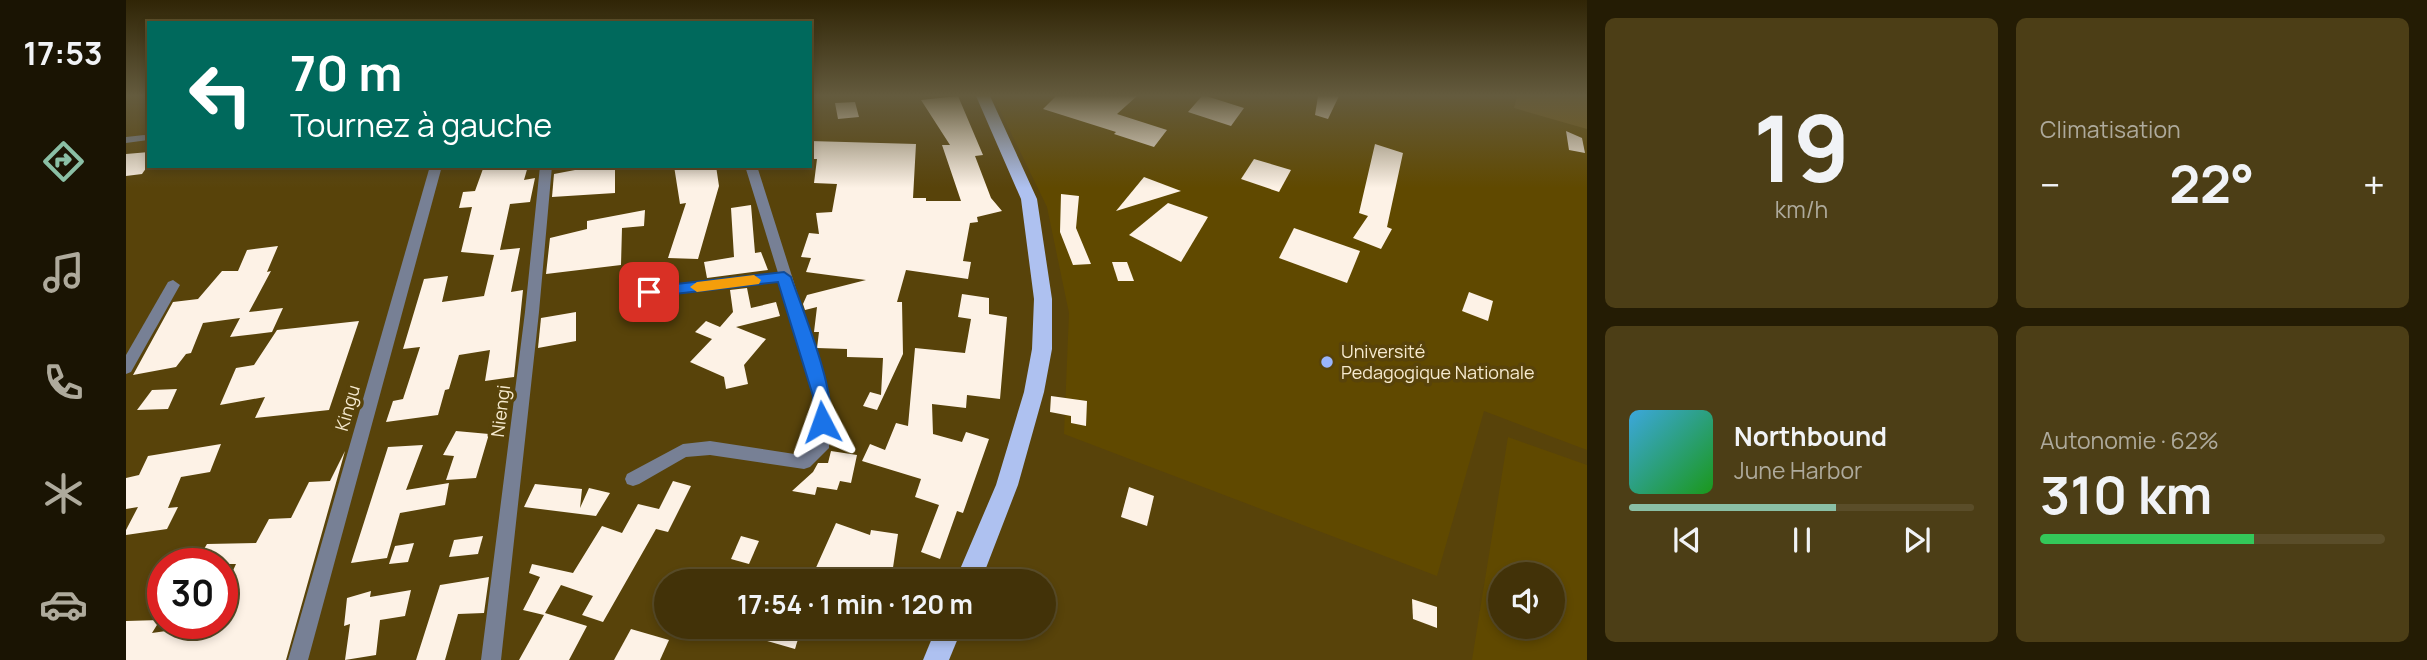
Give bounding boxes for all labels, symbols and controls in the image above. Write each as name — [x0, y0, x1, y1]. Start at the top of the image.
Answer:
text: 17:53 — [23, 31, 103, 75]
text: 70 m — [290, 39, 402, 106]
icon: left — [175, 49, 266, 140]
text: 19 — [1753, 85, 1850, 209]
text: Tournez à gauche — [290, 103, 552, 147]
text: Climatisation — [2040, 113, 2181, 145]
icon: directions — [39, 137, 88, 186]
text: 22° — [2169, 148, 2254, 219]
text: − — [2040, 158, 2061, 210]
text: + — [2363, 158, 2385, 210]
text: km/h — [1775, 193, 1828, 225]
icon: music — [39, 248, 88, 297]
pin — [619, 262, 679, 322]
icon: arrive — [630, 273, 668, 311]
place label: Université Pedagogique Nationale — [1341, 339, 1534, 384]
marker: Université Pedagogique Nationale — [1319, 354, 1335, 370]
icon: phone — [39, 358, 88, 407]
street label: Kingu — [329, 382, 365, 434]
street label: Niengi — [485, 383, 515, 438]
position arrow — [785, 385, 859, 459]
text: Northbound — [1734, 418, 1887, 454]
text: Autonomie · 62% — [2040, 424, 2219, 456]
text: June Harbor — [1734, 454, 1862, 486]
text: 310 km — [2040, 459, 2212, 530]
icon: climate — [39, 469, 88, 518]
icon: previous — [1668, 521, 1706, 559]
icon: pause — [1783, 521, 1821, 559]
icon: next — [1898, 521, 1936, 559]
speed limit sign: 30 — [147, 548, 238, 639]
map controls — [1488, 562, 1565, 639]
button: sound — [1488, 562, 1565, 639]
icon: car — [39, 580, 88, 629]
text: 17:54 · 1 min · 120 m — [737, 586, 973, 622]

